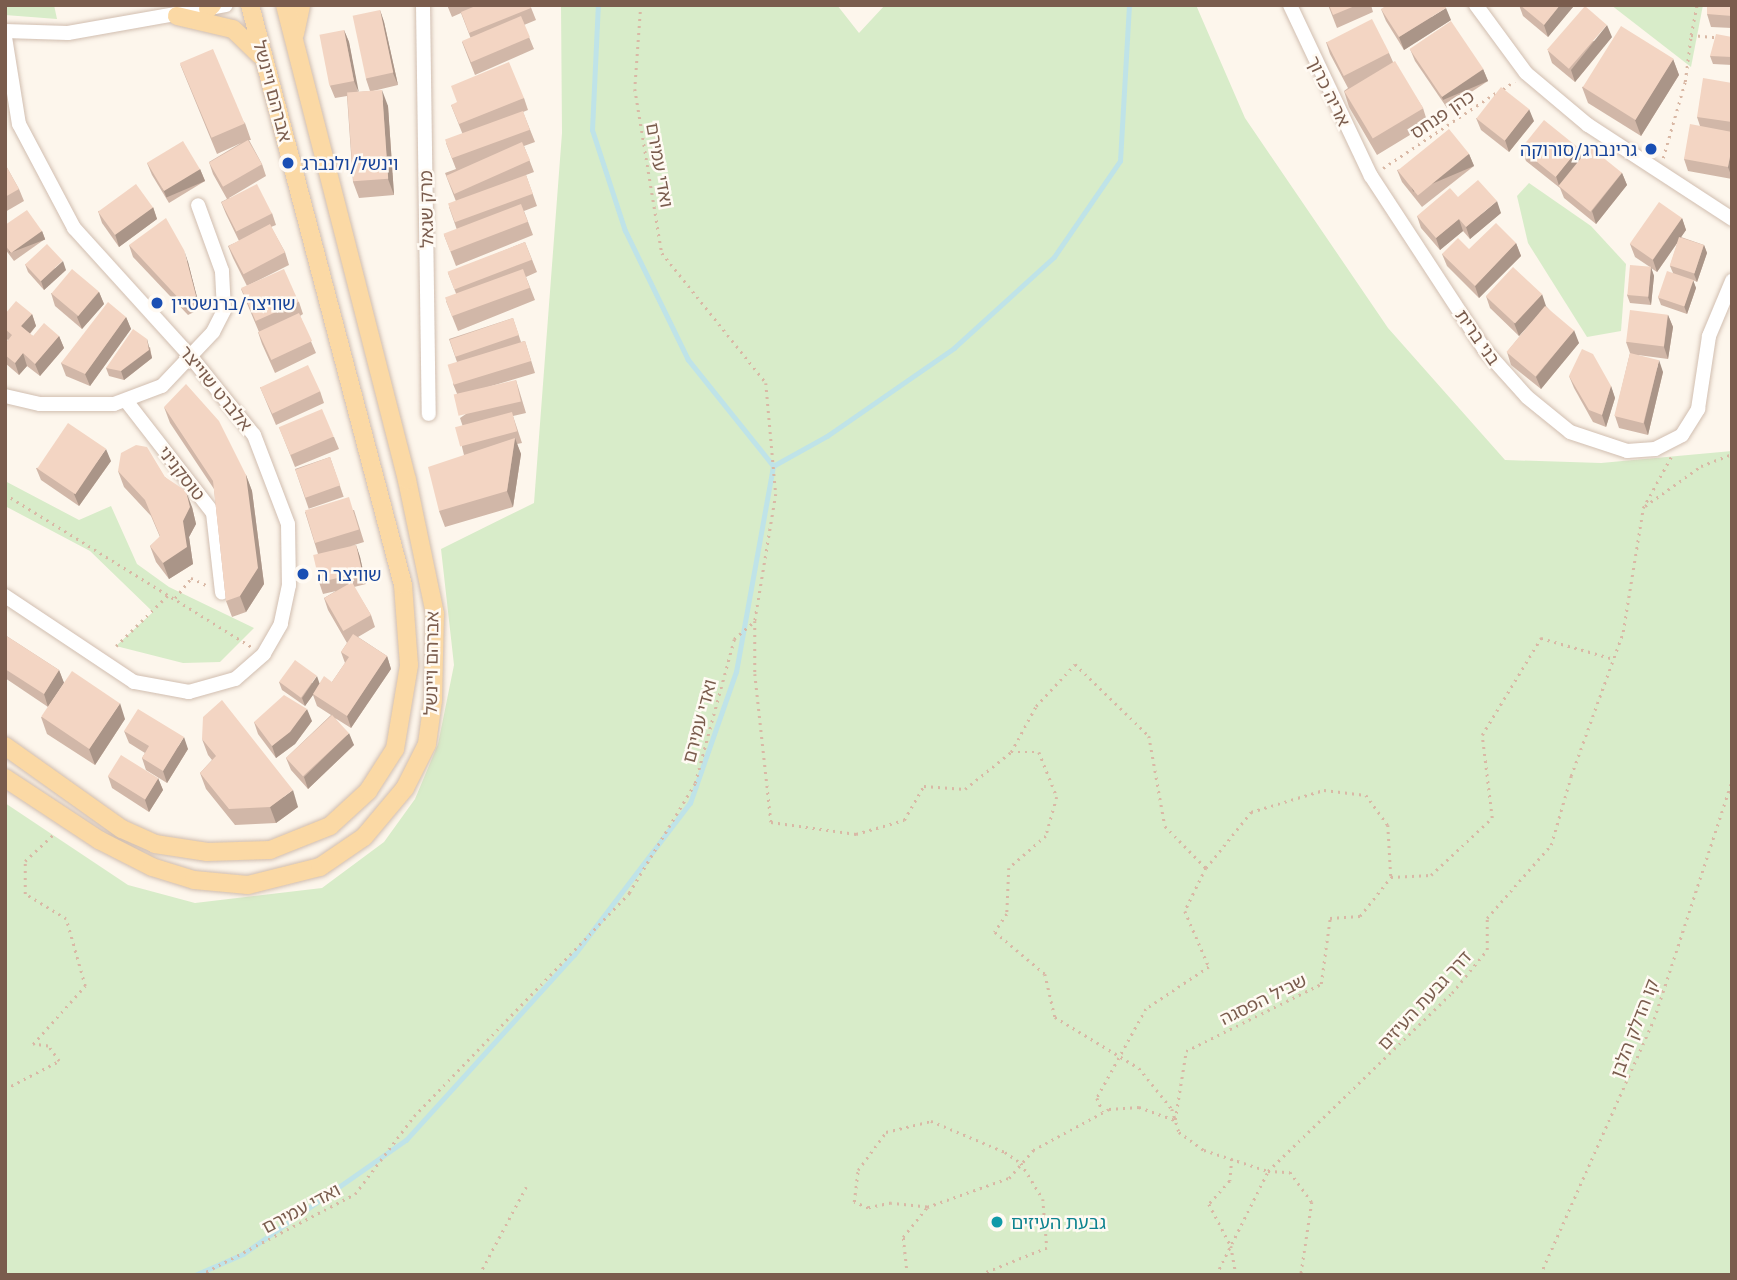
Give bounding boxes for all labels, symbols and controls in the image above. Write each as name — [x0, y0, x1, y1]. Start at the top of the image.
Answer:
street label: אברהם ויינשל — [249, 38, 297, 144]
street label: אריה כרוך — [1303, 52, 1355, 130]
street label: כהן פנחס — [1406, 85, 1478, 143]
street label: ואדי עמירם — [642, 121, 678, 209]
place label: גרינברג/סורוקה — [1520, 138, 1637, 160]
marker: גרינברג/סורוקה — [1643, 141, 1659, 157]
place label: וינשל/ולנברג — [302, 152, 398, 174]
marker: וינשל/ולנברג — [280, 155, 296, 171]
street label: מרק שגאל — [415, 170, 437, 248]
place label: שוויצר/ברנשטיין — [171, 292, 295, 314]
marker: שוויצר/ברנשטיין — [149, 295, 165, 311]
street label: בני ברית — [1451, 305, 1505, 369]
street label: אלברט שוייצר — [175, 341, 257, 435]
street label: טוסקניני — [154, 441, 210, 505]
place label: שוויצר ה — [317, 563, 381, 585]
marker: שוויצר ה — [295, 566, 311, 582]
street label: אברהם ויינשל — [419, 611, 443, 715]
street label: ואדי עמירם — [677, 677, 721, 765]
street label: דרך גבעת העיזים — [1373, 946, 1475, 1054]
street label: שביל הפסגה — [1216, 969, 1310, 1029]
street label: קו הדלק הלבן — [1605, 976, 1663, 1080]
street label: ואדי עמירם — [258, 1178, 344, 1238]
place label: גבעת העיזים — [1011, 1211, 1106, 1233]
marker: גבעת העיזים — [989, 1214, 1005, 1230]

